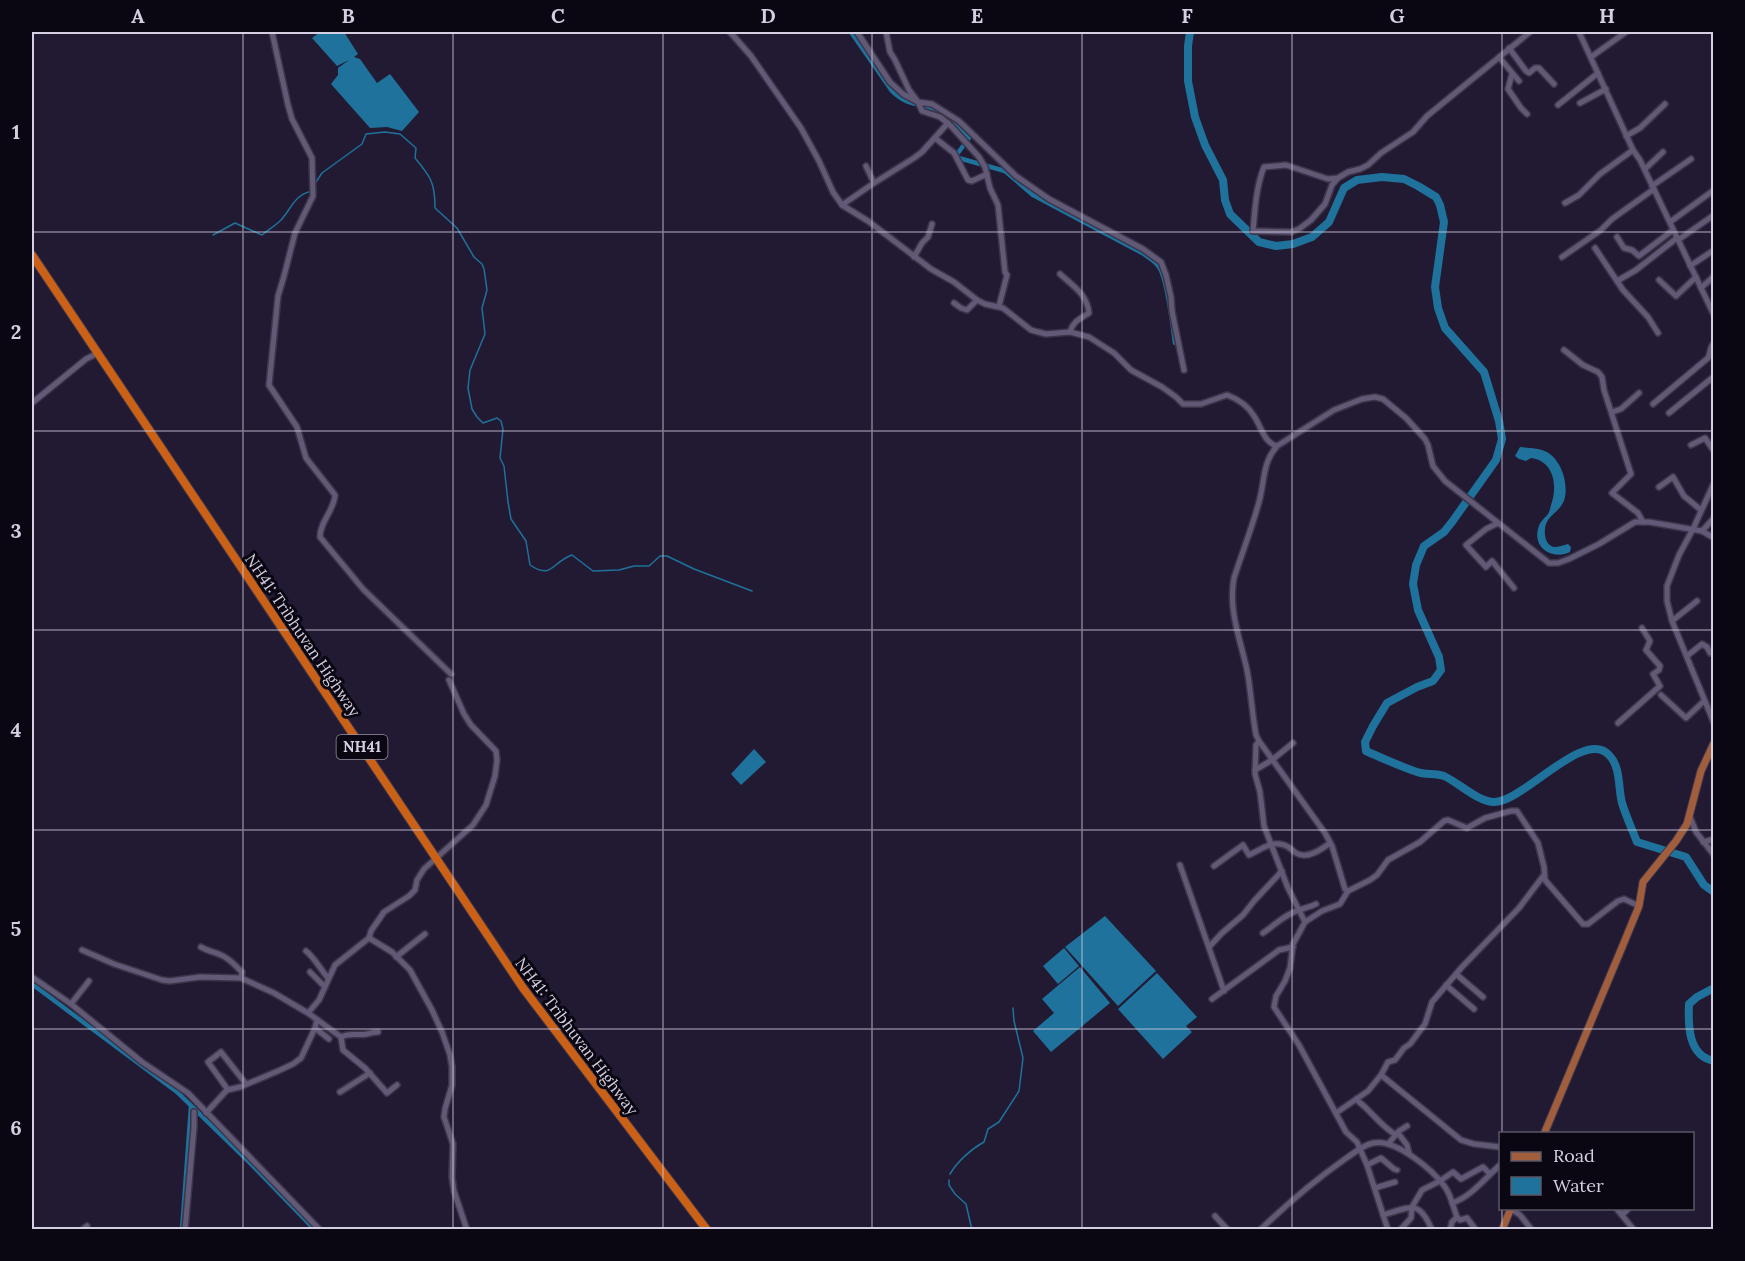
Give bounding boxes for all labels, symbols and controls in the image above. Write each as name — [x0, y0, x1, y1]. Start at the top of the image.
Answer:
text: A — [131, 3, 145, 28]
text: B — [341, 3, 355, 28]
text: C — [551, 3, 565, 28]
text: D — [760, 3, 776, 28]
text: E — [971, 3, 983, 28]
text: F — [1181, 3, 1193, 28]
text: G — [1389, 3, 1405, 28]
text: H — [1599, 3, 1615, 28]
text: 1 — [12, 119, 20, 144]
text: 2 — [11, 319, 21, 344]
text: 3 — [10, 518, 22, 543]
street label: NH41: Tribhuvan Highway — [241, 550, 365, 721]
text: 4 — [11, 717, 22, 742]
road number: NH41 — [336, 735, 388, 759]
text: 5 — [11, 916, 22, 941]
street label: NH41: Tribhuvan Highway — [511, 953, 643, 1119]
text: 6 — [10, 1115, 22, 1140]
legend — [1499, 1132, 1694, 1210]
text: Road — [1553, 1144, 1595, 1167]
text: Water — [1553, 1174, 1604, 1197]

